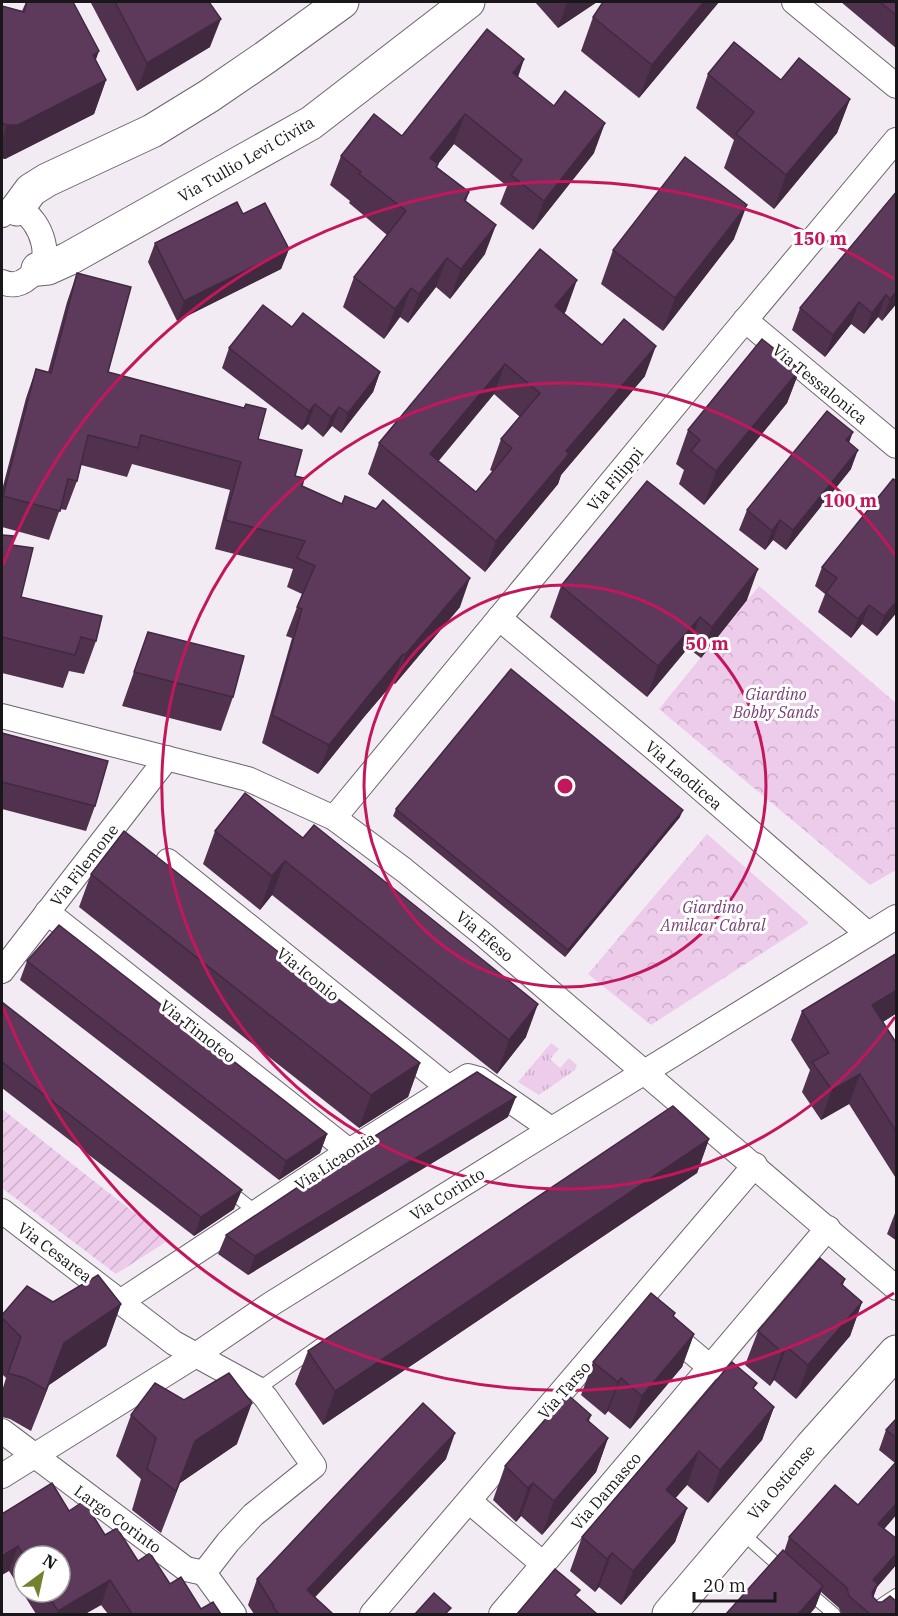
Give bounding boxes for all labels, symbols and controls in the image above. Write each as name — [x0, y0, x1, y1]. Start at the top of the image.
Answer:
street label: Via Tullio Levi Civita — [174, 112, 318, 206]
text: 150 m — [793, 227, 848, 250]
street label: Via Tessalonica — [768, 340, 872, 429]
street label: Via Filippi — [583, 443, 647, 515]
text: 100 m — [823, 489, 878, 512]
text: 50 m — [685, 632, 729, 655]
park label: Giardino Bobby Sands — [732, 684, 819, 722]
street label: Via Laodicea — [641, 736, 727, 814]
centre of rings — [555, 776, 575, 796]
street label: Via Filemone — [46, 820, 122, 910]
park label: Giardino Amilcar Cabral — [660, 897, 766, 935]
street label: Via Efeso — [452, 906, 518, 966]
street label: Via Iconio — [273, 943, 343, 1005]
street label: Via Timoteo — [156, 995, 240, 1067]
street label: Via Licaonia — [291, 1127, 379, 1195]
street label: Via Corinto — [406, 1163, 488, 1225]
street label: Via Cesarea — [14, 1218, 96, 1287]
street label: Via Tarso — [533, 1357, 595, 1423]
street label: Via Ostiense — [743, 1440, 819, 1524]
street label: Via Damasco — [567, 1448, 645, 1534]
street label: Largo Corinto — [70, 1481, 166, 1557]
north arrow — [12, 1544, 72, 1604]
text: N — [39, 1550, 61, 1573]
scale bar — [694, 1565, 775, 1603]
text: 20 m — [703, 1574, 746, 1597]

